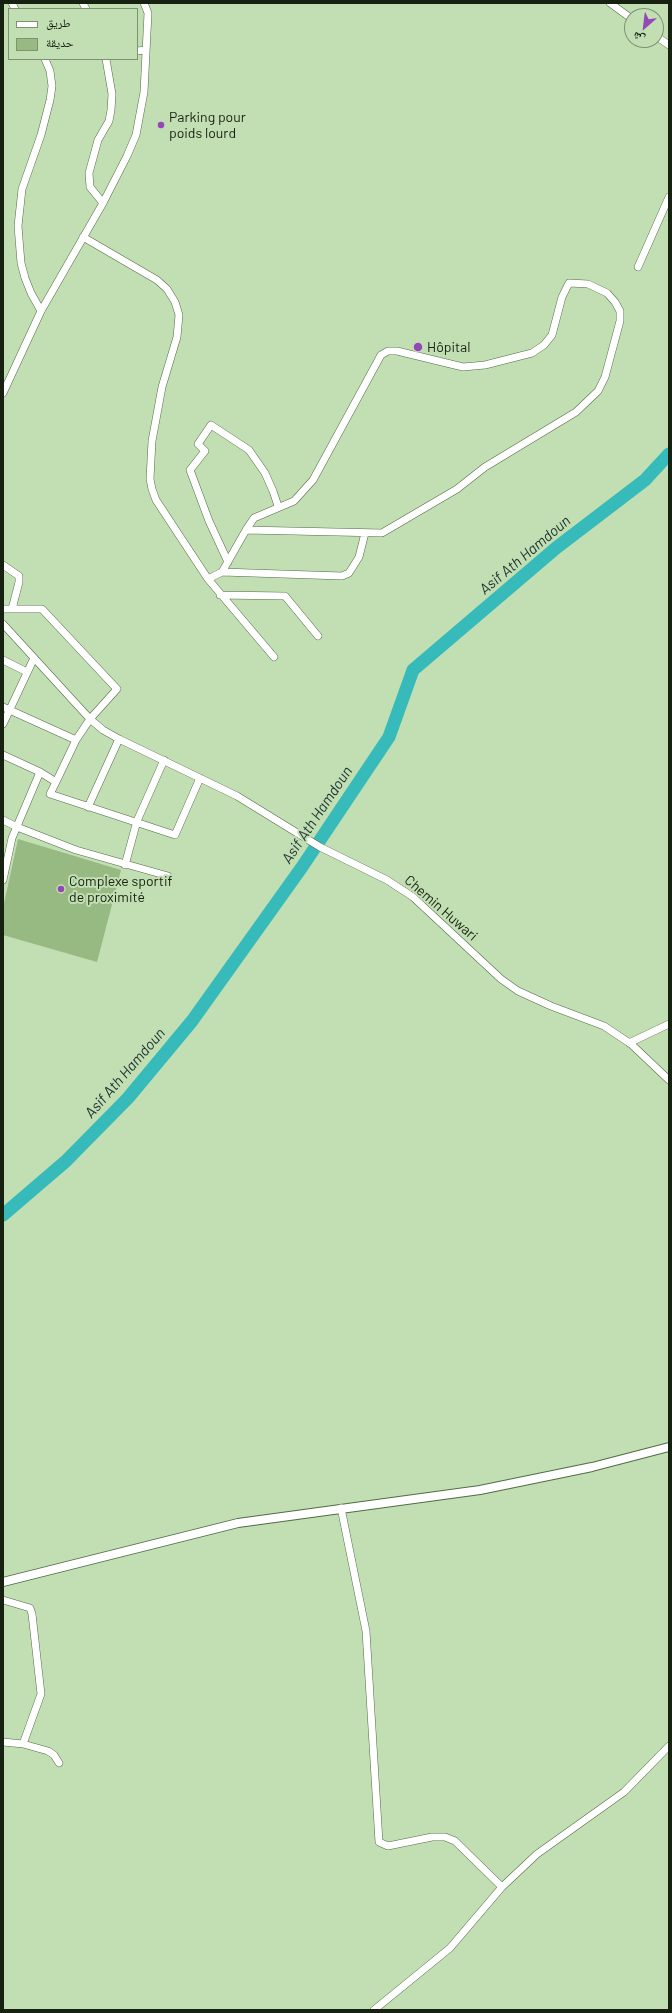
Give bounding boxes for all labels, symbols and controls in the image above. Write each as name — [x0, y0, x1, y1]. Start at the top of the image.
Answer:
legend — [8, 8, 138, 60]
north arrow — [624, 8, 664, 48]
text: طريق — [46, 15, 71, 29]
text: ش — [630, 30, 647, 47]
text: حديقة — [46, 35, 74, 49]
place label: Parking pour poids lourd — [169, 109, 246, 142]
marker: Parking pour poids lourd — [156, 120, 166, 130]
place label: Hôpital — [427, 339, 470, 355]
marker: Hôpital — [412, 341, 424, 353]
water label: Asif Ath Hamdoun — [476, 512, 574, 598]
water label: Asif Ath Hamdoun — [278, 763, 356, 867]
street label: Chemin Huwari — [401, 872, 481, 944]
place label: Complexe sportif de proximité — [69, 873, 172, 906]
marker: Complexe sportif de proximité — [56, 884, 66, 894]
water label: Asif Ath Hamdoun — [81, 1024, 169, 1122]

